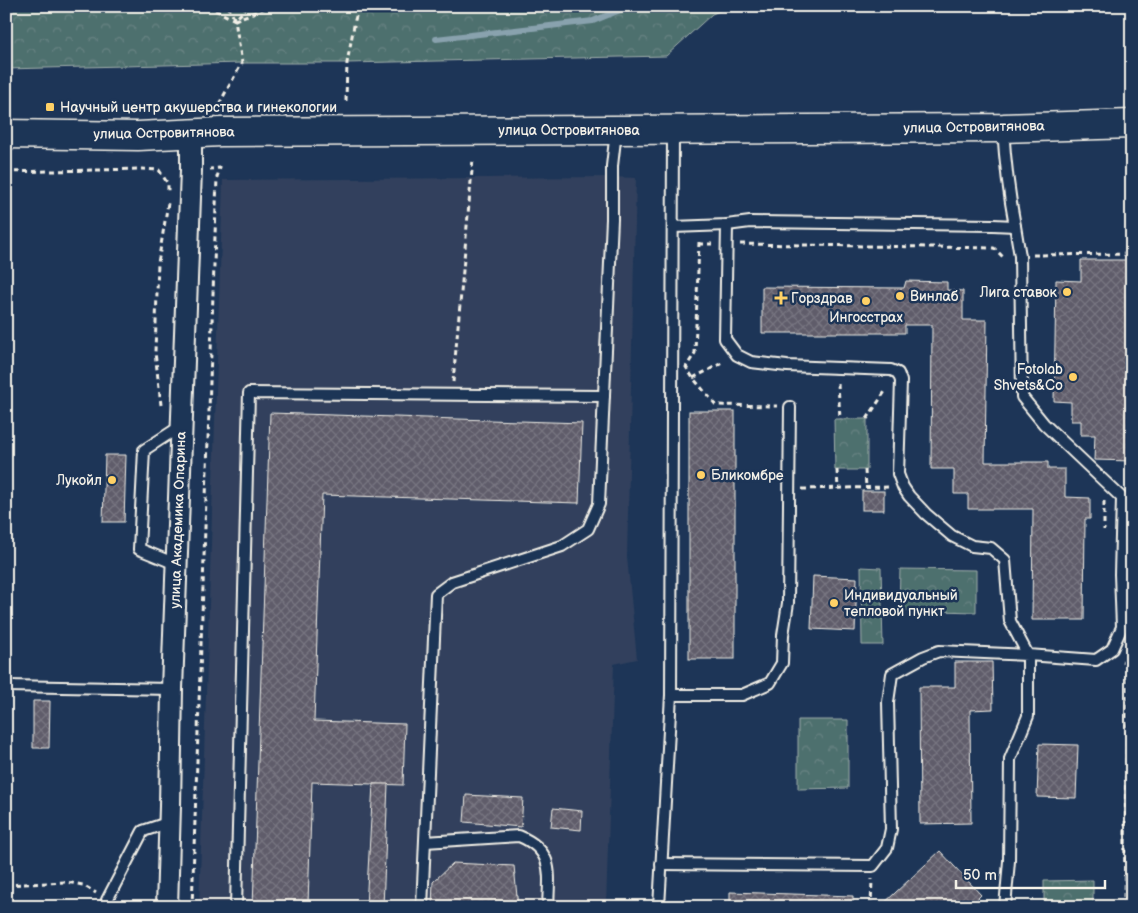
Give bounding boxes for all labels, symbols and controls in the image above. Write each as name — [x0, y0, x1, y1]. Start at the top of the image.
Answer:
place label: Научный центр акушерства и гинекологии — [60, 99, 337, 116]
marker: Научный центр акушерства и гинекологии — [44, 101, 56, 113]
street label: улица Островитянова — [903, 117, 1046, 137]
street label: улица Островитянова — [498, 122, 640, 139]
street label: улица Островитянова — [93, 123, 236, 143]
place label: Лига ставок — [979, 284, 1058, 301]
marker: Лига ставок — [1061, 286, 1073, 298]
place label: Винлаб — [910, 288, 959, 305]
place label: Горздрав — [791, 290, 853, 307]
marker: Винлаб — [894, 290, 906, 302]
marker: Горздрав — [775, 292, 787, 304]
marker: Ингосстрах — [860, 295, 872, 307]
place label: Ингосстрах — [829, 309, 903, 326]
place label: Fotolab Shvets&Co — [994, 361, 1063, 394]
marker: Fotolab Shvets&Co — [1067, 371, 1079, 383]
street label: улица Академика Опарина — [166, 430, 190, 609]
place label: Бликомбре — [711, 467, 784, 484]
marker: Бликомбре — [695, 469, 707, 481]
place label: Лукойл — [55, 472, 102, 489]
marker: Лукойл — [106, 474, 118, 486]
place label: Индивидуальный тепловой пункт — [844, 587, 958, 620]
marker: Индивидуальный тепловой пункт — [828, 597, 840, 609]
scale bar — [956, 858, 1104, 890]
text: 50 m — [963, 866, 997, 885]

